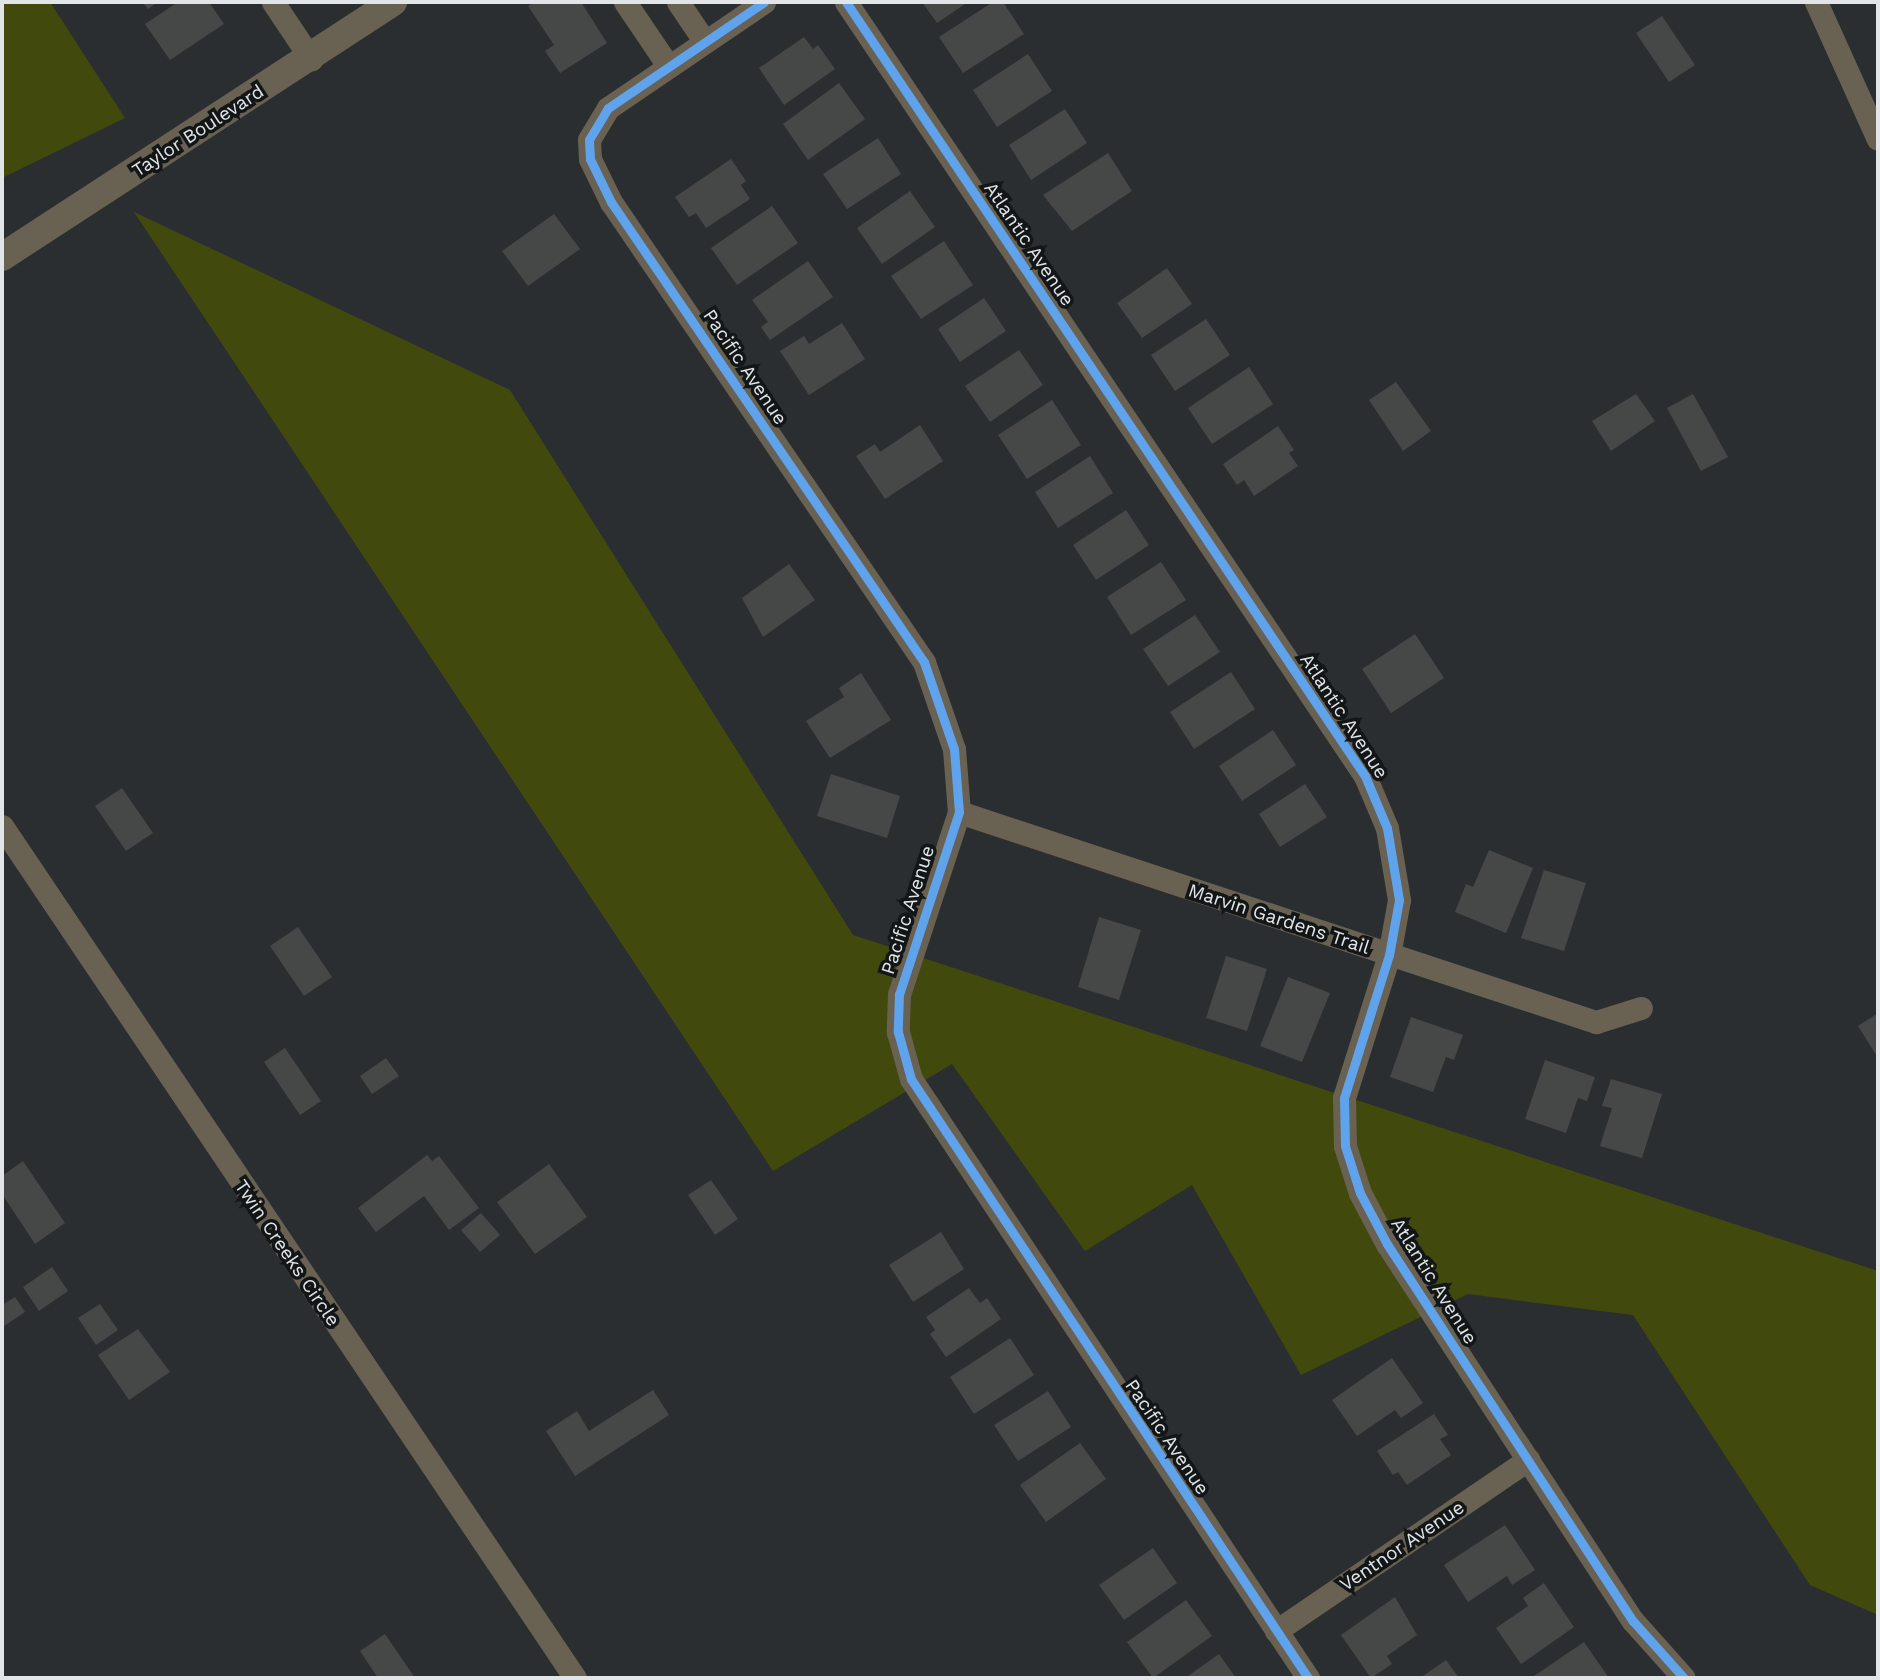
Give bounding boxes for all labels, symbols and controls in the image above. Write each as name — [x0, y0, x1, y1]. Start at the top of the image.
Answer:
street label: Taylor Boulevard — [128, 80, 268, 182]
street label: Atlantic Avenue — [979, 177, 1079, 311]
street label: Pacific Avenue — [698, 305, 792, 429]
street label: Atlantic Avenue — [1295, 649, 1393, 783]
street label: Pacific Avenue — [876, 842, 940, 978]
street label: Marvin Gardens Trail — [1185, 879, 1373, 959]
street label: Twin Creeks Circle — [229, 1175, 345, 1331]
street label: Atlantic Avenue — [1386, 1213, 1482, 1349]
street label: Pacific Avenue — [1120, 1375, 1214, 1499]
street label: Ventnor Avenue — [1335, 1496, 1469, 1596]

